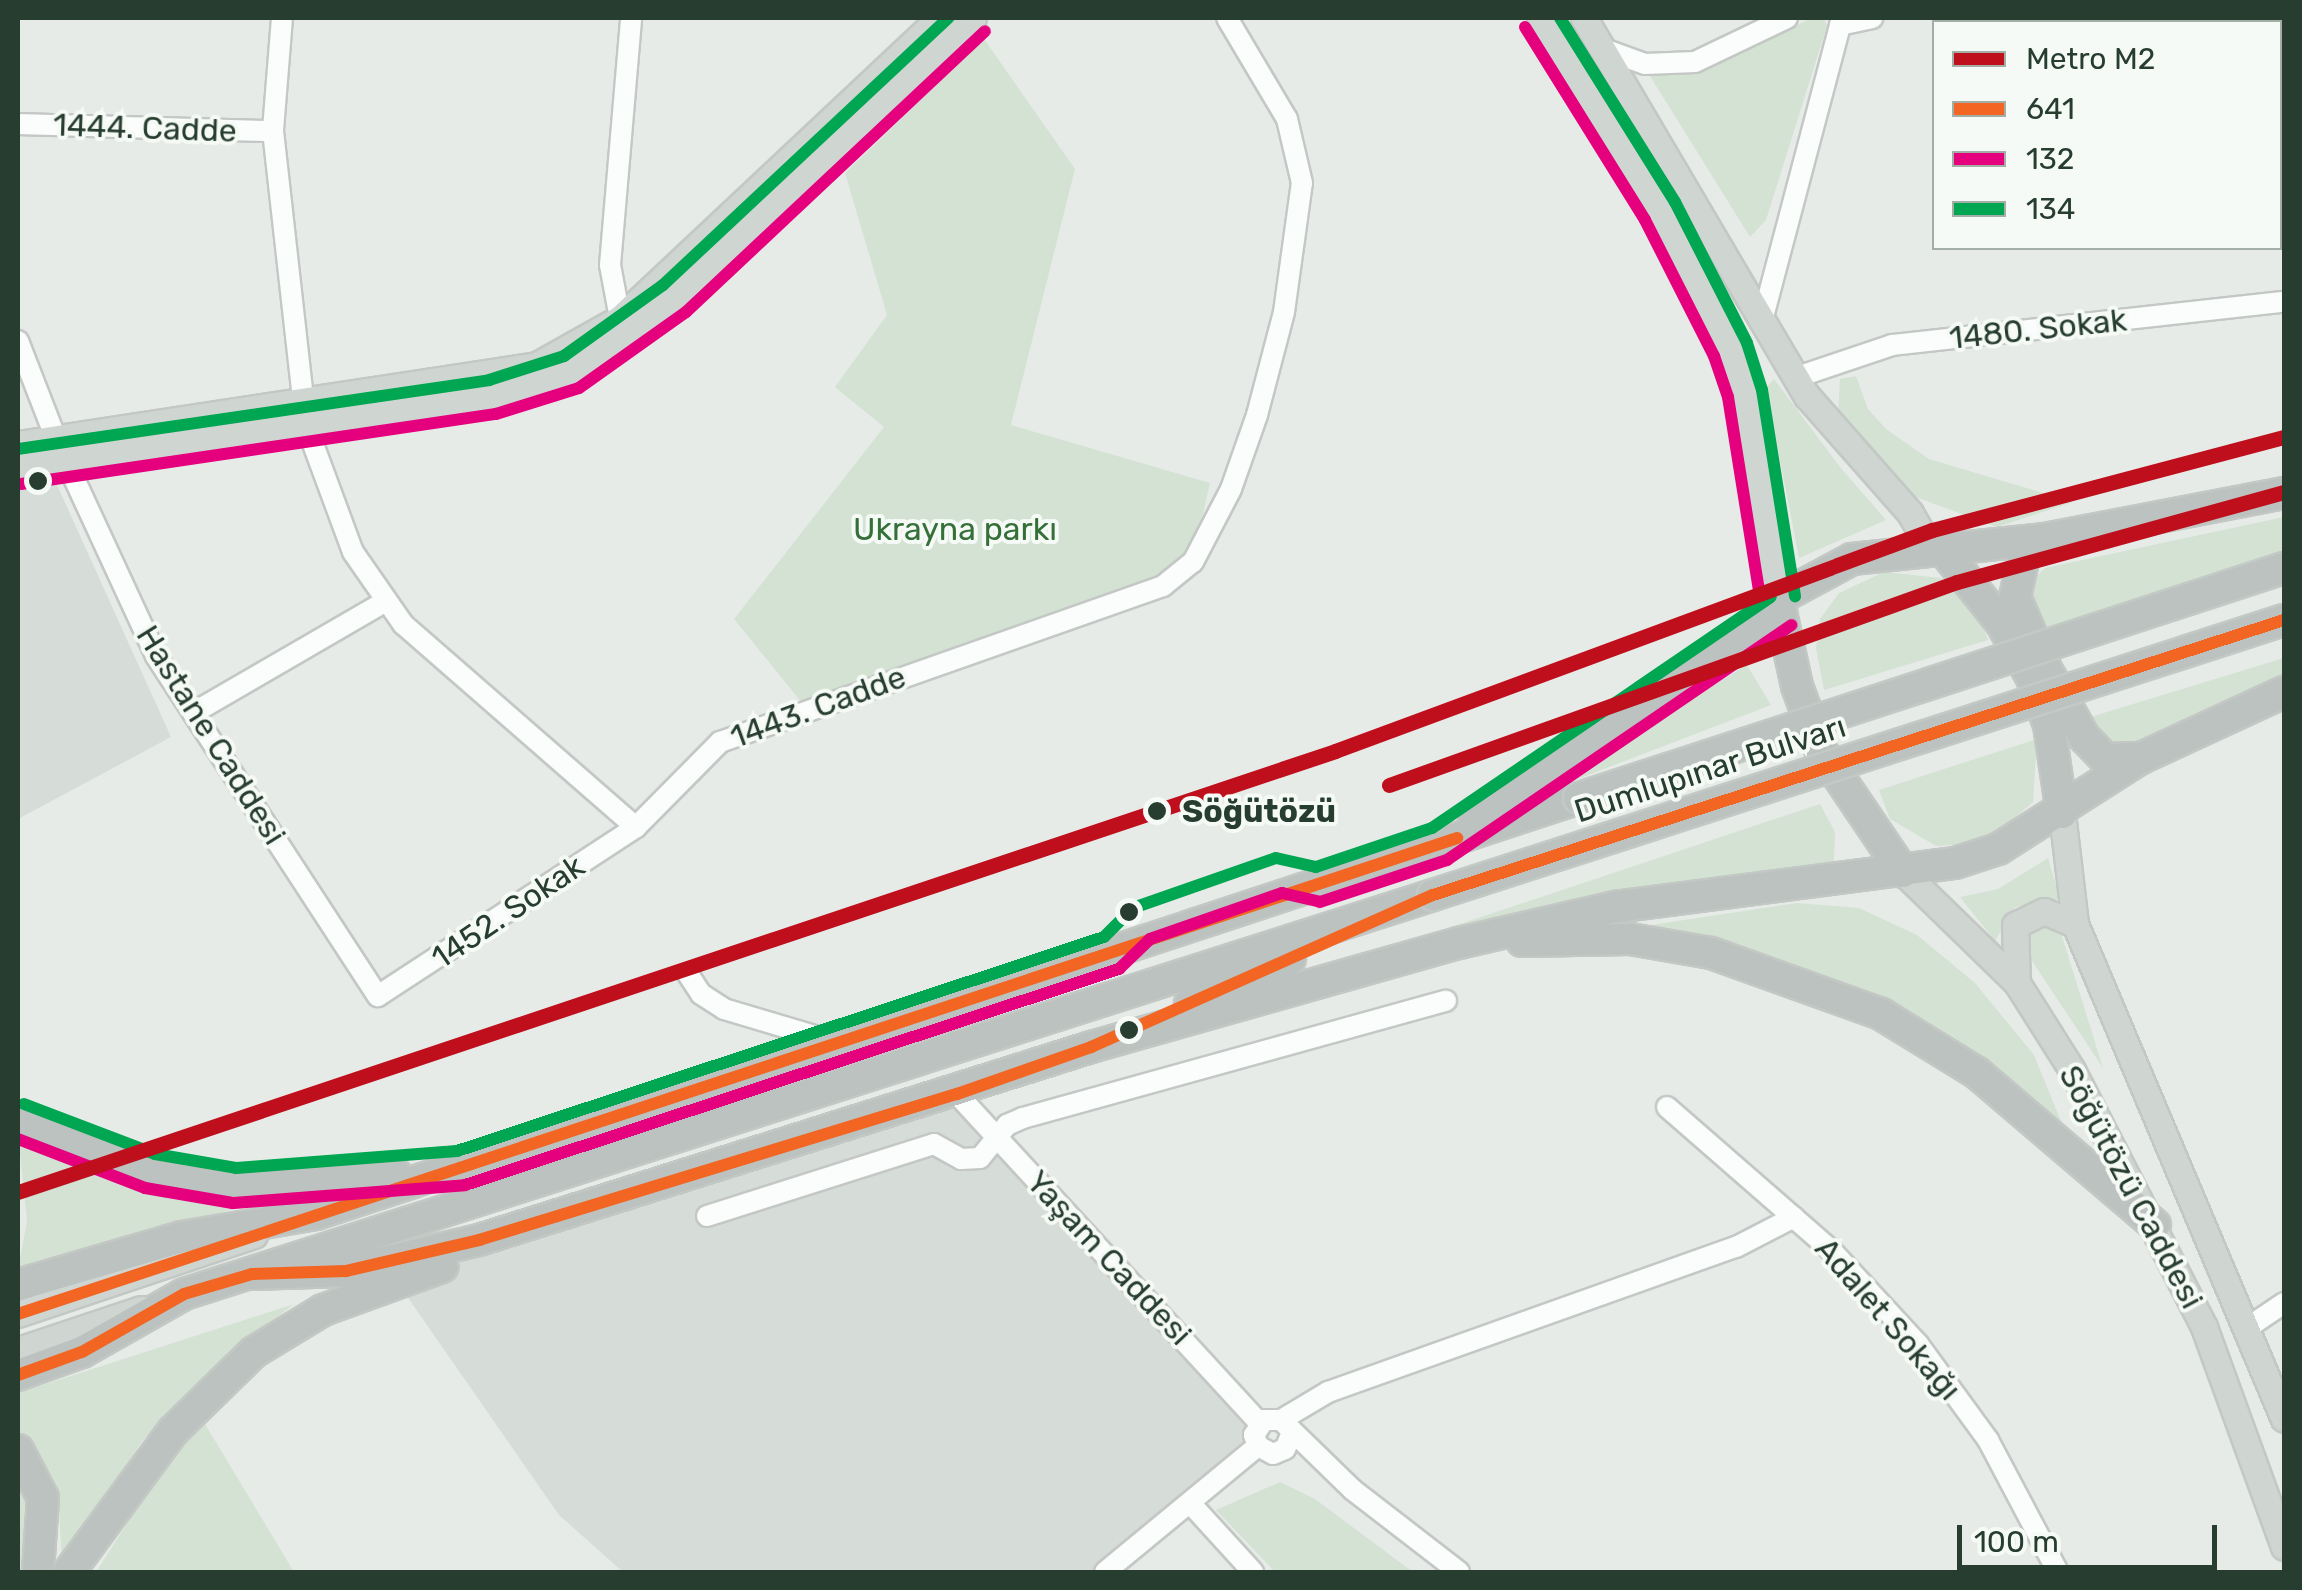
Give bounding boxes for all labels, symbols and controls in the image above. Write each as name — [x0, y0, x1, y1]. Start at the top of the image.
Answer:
legend — [1932, 20, 2282, 250]
text: Metro M2 — [2026, 41, 2155, 77]
text: 641 — [2026, 91, 2075, 127]
street label: 1444. Cadde — [53, 106, 237, 150]
text: 132 — [2026, 141, 2074, 177]
text: 134 — [2026, 191, 2076, 227]
street label: 1480. Sokak — [1947, 301, 2129, 357]
unlabelled marker — [28, 471, 48, 491]
park label: Ukrayna parkı — [853, 510, 1057, 548]
street label: Hastane Caddesi — [128, 618, 294, 852]
street label: 1443. Cadde — [725, 658, 911, 756]
street label: Dumlupınar Bulvarı — [1569, 707, 1851, 831]
place label: Söğütözü — [1182, 792, 1336, 830]
marker: Söğütözü — [1141, 795, 1173, 827]
street label: 1452. Sokak — [424, 847, 592, 977]
unlabelled marker — [1119, 902, 1139, 922]
unlabelled marker — [1119, 1020, 1139, 1040]
street label: Söğütözü Caddesi — [2051, 1059, 2211, 1315]
street label: Yaşam Caddesi — [1018, 1163, 1200, 1353]
street label: Adalet Sokağı — [1807, 1230, 1969, 1408]
scale bar — [1962, 1505, 2222, 1567]
text: 100 m — [1974, 1524, 2059, 1560]

